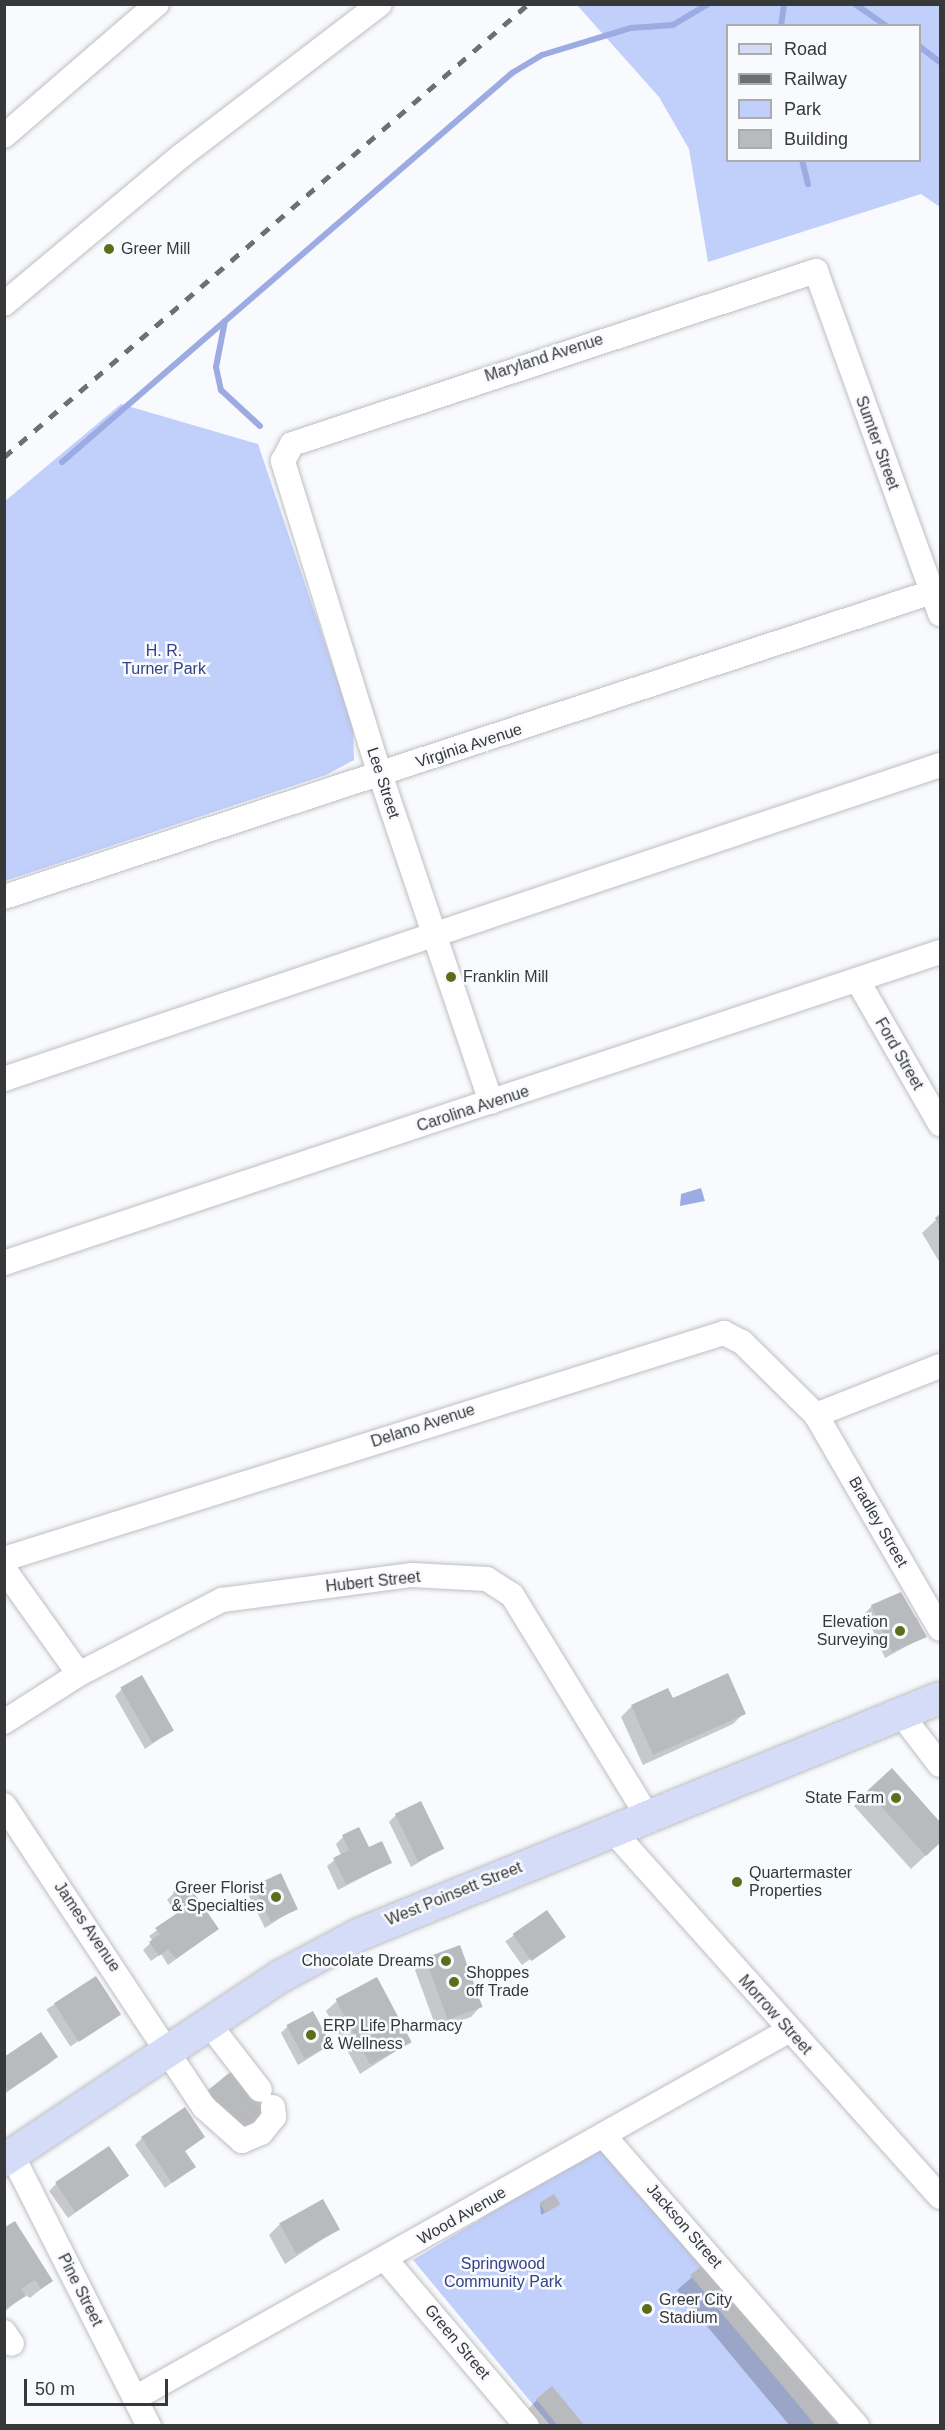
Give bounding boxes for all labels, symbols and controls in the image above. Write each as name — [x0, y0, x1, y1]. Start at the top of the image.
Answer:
legend — [726, 24, 921, 162]
text: Road — [784, 39, 827, 59]
text: Railway — [784, 69, 847, 89]
text: Park — [784, 99, 821, 119]
text: Building — [784, 129, 848, 149]
place label: Greer Mill — [121, 239, 190, 259]
marker: Greer Mill — [102, 242, 116, 256]
street label: Maryland Avenue — [482, 330, 606, 386]
street label: Sumter Street — [851, 393, 903, 493]
park label: H. R. Turner Park — [122, 641, 206, 679]
street label: Virginia Avenue — [413, 720, 525, 772]
street label: Lee Street — [362, 745, 404, 821]
place label: Franklin Mill — [463, 967, 548, 987]
marker: Franklin Mill — [444, 970, 458, 984]
street label: Ford Street — [871, 1015, 927, 1093]
street label: Carolina Avenue — [414, 1082, 532, 1136]
street label: Delano Avenue — [368, 1400, 478, 1452]
street label: Bradley Street — [844, 1473, 912, 1571]
street label: Hubert Street — [325, 1567, 421, 1597]
place label: Elevation Surveying — [817, 1612, 888, 1650]
marker: Elevation Surveying — [893, 1624, 907, 1638]
place label: State Farm — [805, 1788, 884, 1808]
marker: State Farm — [889, 1791, 903, 1805]
street label: West Poinsett Street — [383, 1858, 525, 1930]
place label: Quartermaster Properties — [749, 1863, 852, 1901]
marker: Quartermaster Properties — [730, 1875, 744, 1889]
street label: James Avenue — [50, 1878, 124, 1976]
place label: Greer Florist & Specialties — [172, 1878, 264, 1916]
marker: Greer Florist & Specialties — [269, 1890, 283, 1904]
place label: Chocolate Dreams — [302, 1951, 434, 1971]
marker: Chocolate Dreams — [439, 1954, 453, 1968]
place label: Shoppes off Trade — [466, 1963, 529, 2001]
street label: Morrow Street — [734, 1971, 816, 2059]
marker: Shoppes off Trade — [447, 1975, 461, 1989]
place label: ERP Life Pharmacy & Wellness — [323, 2016, 463, 2054]
marker: ERP Life Pharmacy & Wellness — [304, 2028, 318, 2042]
street label: Jackson Street — [642, 2180, 726, 2272]
street label: Wood Avenue — [414, 2183, 510, 2249]
street label: Pine Street — [53, 2250, 107, 2330]
park label: Springwood Community Park — [444, 2254, 562, 2292]
place label: Greer City Stadium — [659, 2290, 732, 2328]
street label: Green Street — [420, 2301, 494, 2383]
marker: Greer City Stadium — [640, 2302, 654, 2316]
scale bar — [27, 2367, 171, 2405]
text: 50 m — [35, 2379, 75, 2399]

